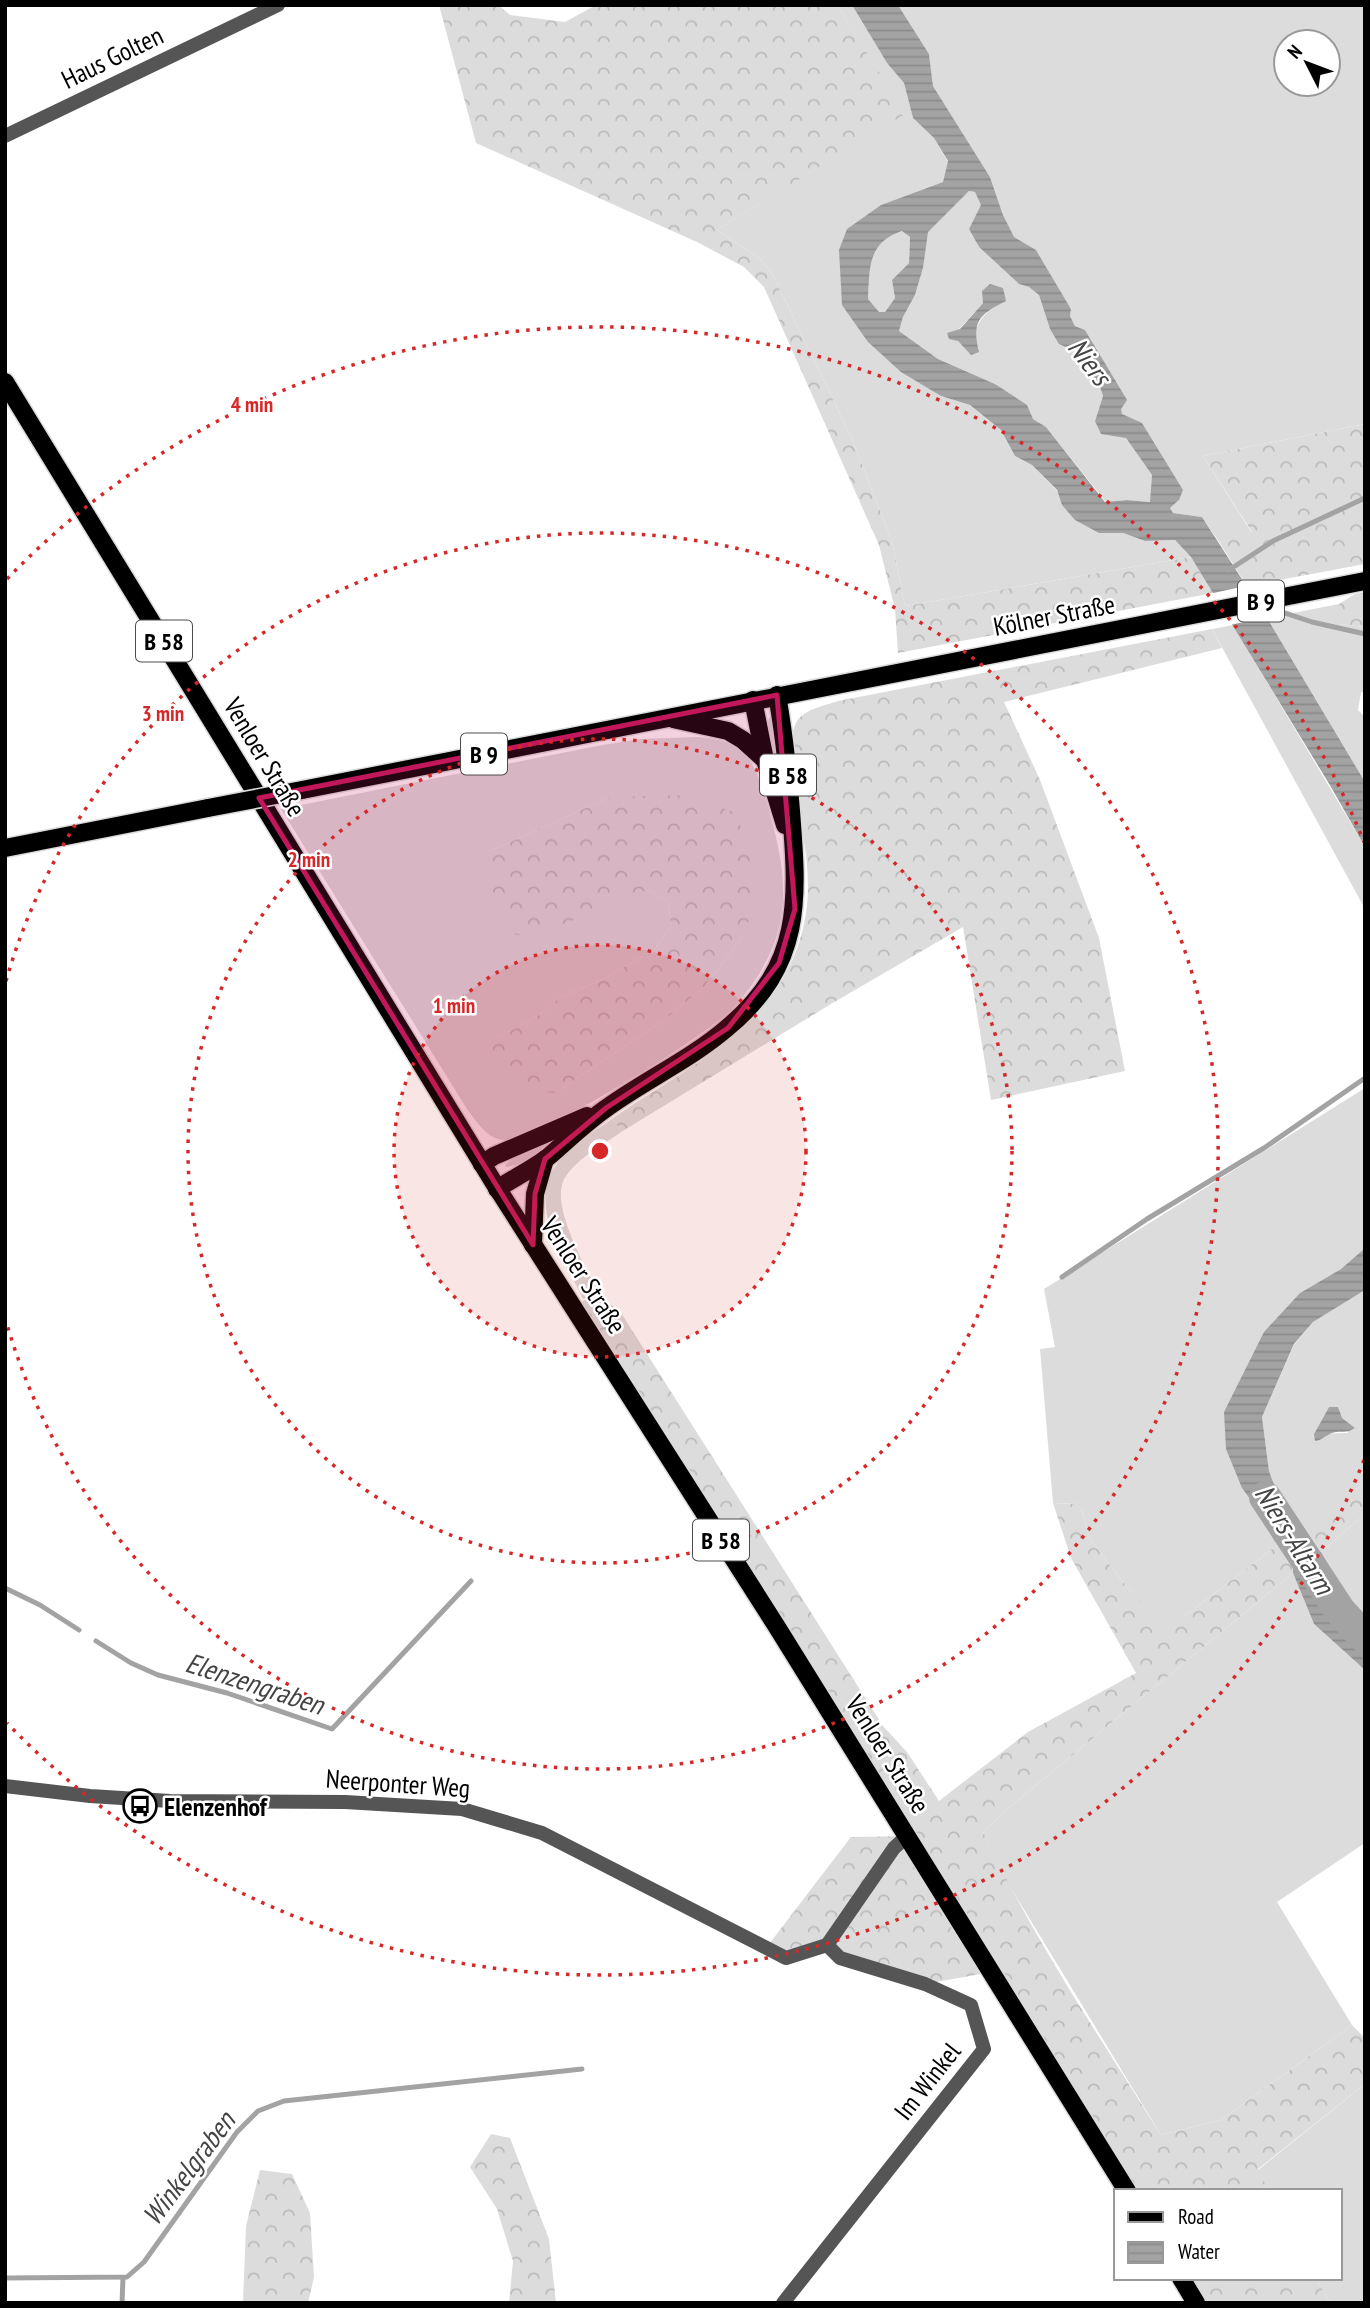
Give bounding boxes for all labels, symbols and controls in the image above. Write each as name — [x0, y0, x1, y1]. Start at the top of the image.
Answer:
street label: Haus Golten — [56, 18, 168, 96]
north arrow — [1272, 28, 1342, 98]
text: N — [1282, 40, 1307, 63]
water label: Niers — [1060, 330, 1121, 394]
text: 4 min — [231, 391, 273, 418]
road number: B 9 — [1238, 580, 1284, 622]
street label: Kölner Straße — [990, 587, 1118, 643]
road number: B 58 — [136, 620, 192, 662]
street label: Venloer Straße — [216, 691, 313, 822]
text: 3 min — [142, 700, 184, 727]
road number: B 9 — [461, 734, 507, 774]
road number: B 58 — [760, 754, 816, 796]
text: 2 min — [288, 846, 330, 873]
text: 1 min — [433, 992, 475, 1019]
centre of rings — [588, 1139, 612, 1163]
street label: Venloer Straße — [533, 1209, 634, 1340]
water label: Niers-Altarm — [1247, 1477, 1344, 1602]
road number: B 58 — [693, 1520, 749, 1560]
water label: Elenzengraben — [181, 1643, 330, 1723]
street label: Venloer Straße — [838, 1688, 937, 1819]
street label: Neerponter Weg — [325, 1761, 471, 1805]
bus stop icon: Elenzenhof — [121, 1787, 159, 1825]
place label: Elenzenhof — [164, 1790, 269, 1823]
street label: Im Winkel — [887, 2036, 967, 2126]
water label: Winkelgraben — [133, 2102, 244, 2232]
legend — [1114, 2189, 1342, 2280]
text: Road — [1178, 2203, 1214, 2230]
text: Water — [1178, 2238, 1220, 2265]

